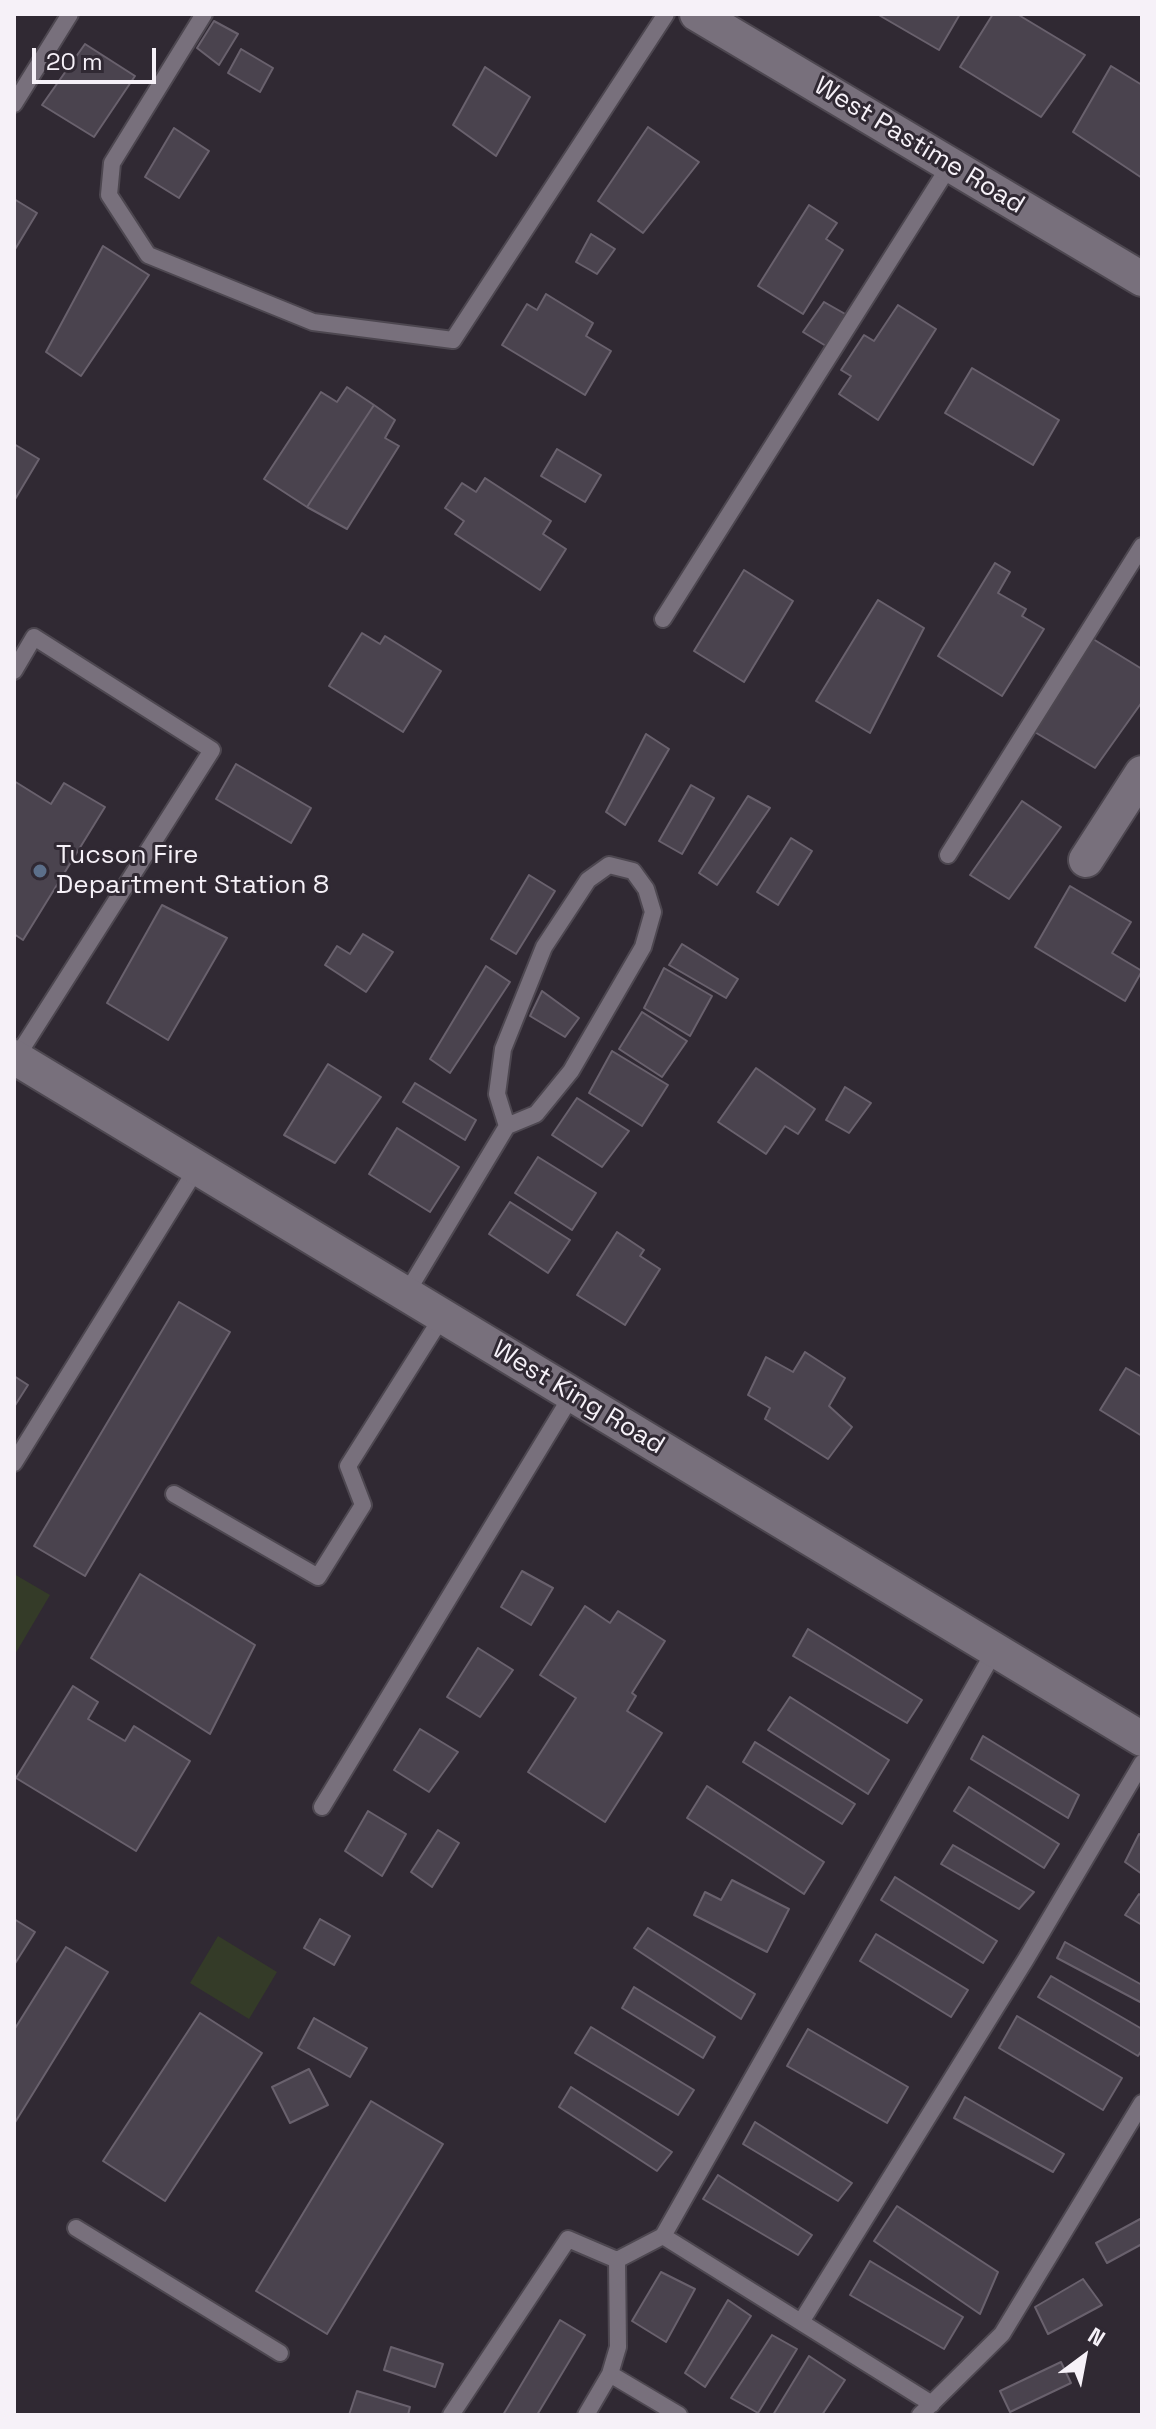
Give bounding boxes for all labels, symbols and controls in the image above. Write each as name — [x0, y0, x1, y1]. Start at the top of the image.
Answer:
scale bar — [36, 32, 160, 82]
text: 20 m — [46, 46, 103, 77]
street label: West Pastime Road — [808, 71, 1030, 221]
place label: Tucson Fire Department Station 8 — [56, 840, 329, 902]
marker: Tucson Fire Department Station 8 — [31, 862, 49, 880]
street label: West King Road — [486, 1334, 670, 1462]
north arrow — [1044, 2317, 1124, 2397]
text: N — [1083, 2321, 1110, 2352]

